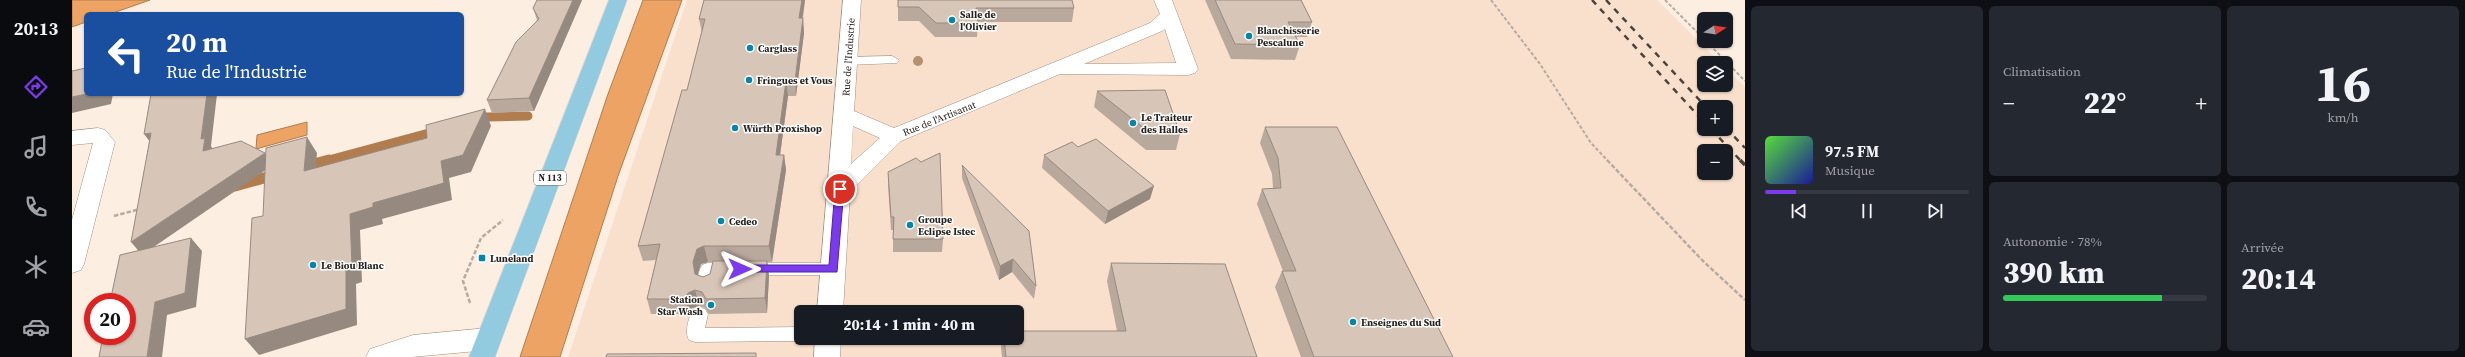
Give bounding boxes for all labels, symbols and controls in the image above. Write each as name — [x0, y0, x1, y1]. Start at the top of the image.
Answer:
place label: Salle de l'Olivier — [960, 8, 997, 33]
north arrow — [1697, 12, 1733, 48]
map controls — [1697, 12, 1733, 180]
marker: Salle de l'Olivier — [947, 15, 957, 25]
text: 20:13 — [14, 16, 58, 41]
street label: Rue de l'Industrie — [839, 18, 858, 97]
text: 20 m — [166, 23, 228, 61]
place label: Blanchisserie Pescalune — [1257, 24, 1320, 49]
icon: left — [100, 28, 152, 80]
marker: Blanchisserie Pescalune — [1244, 31, 1254, 41]
place label: Carglass — [758, 42, 797, 55]
marker: Carglass — [745, 43, 755, 53]
text: 16 — [2315, 47, 2371, 118]
button: layers — [1697, 56, 1733, 92]
text: Rue de l'Industrie — [166, 59, 307, 84]
text: Climatisation — [2003, 63, 2081, 80]
icon: directions — [22, 73, 50, 101]
place label: Fringues et Vous — [757, 74, 833, 87]
marker: Fringues et Vous — [744, 75, 754, 85]
text: 22° — [2084, 82, 2126, 123]
text: − — [2003, 88, 2015, 118]
text: + — [2195, 88, 2207, 118]
street label: Rue de l'Artisanat — [901, 98, 978, 139]
button: + — [1697, 100, 1733, 136]
text: km/h — [2328, 109, 2358, 126]
place label: Le Traiteur des Halles — [1141, 111, 1193, 136]
marker: Le Traiteur des Halles — [1128, 118, 1138, 128]
place label: Würth Proxishop — [743, 122, 822, 135]
marker: Würth Proxishop — [730, 123, 740, 133]
icon: music — [22, 133, 50, 161]
text: 97.5 FM — [1825, 141, 1879, 162]
button: − — [1697, 144, 1733, 180]
text: Musique — [1825, 162, 1875, 179]
road number: N 113 — [534, 171, 566, 185]
pin — [823, 172, 857, 206]
icon: arrive — [829, 178, 851, 200]
icon: phone — [22, 193, 50, 221]
icon: previous — [1788, 200, 1810, 222]
icon: pause — [1856, 200, 1878, 222]
icon: next — [1924, 200, 1946, 222]
place label: Groupe Eclipse Istec — [918, 213, 975, 238]
place label: Cedeo — [729, 215, 758, 228]
marker: Cedeo — [716, 216, 726, 226]
marker: Groupe Eclipse Istec — [905, 220, 915, 230]
text: Autonomie · 78% — [2003, 233, 2102, 250]
text: Arrivée — [2241, 239, 2284, 256]
position arrow — [719, 248, 761, 290]
place label: Luneland — [490, 252, 534, 265]
text: 390 km — [2003, 252, 2104, 293]
icon: climate — [22, 253, 50, 281]
marker: Luneland — [477, 253, 487, 263]
text: 20:14 — [2241, 258, 2316, 299]
place label: Le Biou Blanc — [321, 259, 384, 272]
marker: Le Biou Blanc — [308, 260, 318, 270]
speed limit sign: 20 — [84, 293, 136, 345]
place label: Station Star Wash — [657, 293, 703, 318]
marker: Station Star Wash — [706, 300, 716, 310]
icon: car — [22, 313, 50, 341]
text: 20:14 · 1 min · 40 m — [843, 314, 975, 335]
place label: Enseignes du Sud — [1361, 316, 1441, 329]
marker: Enseignes du Sud — [1348, 317, 1358, 327]

